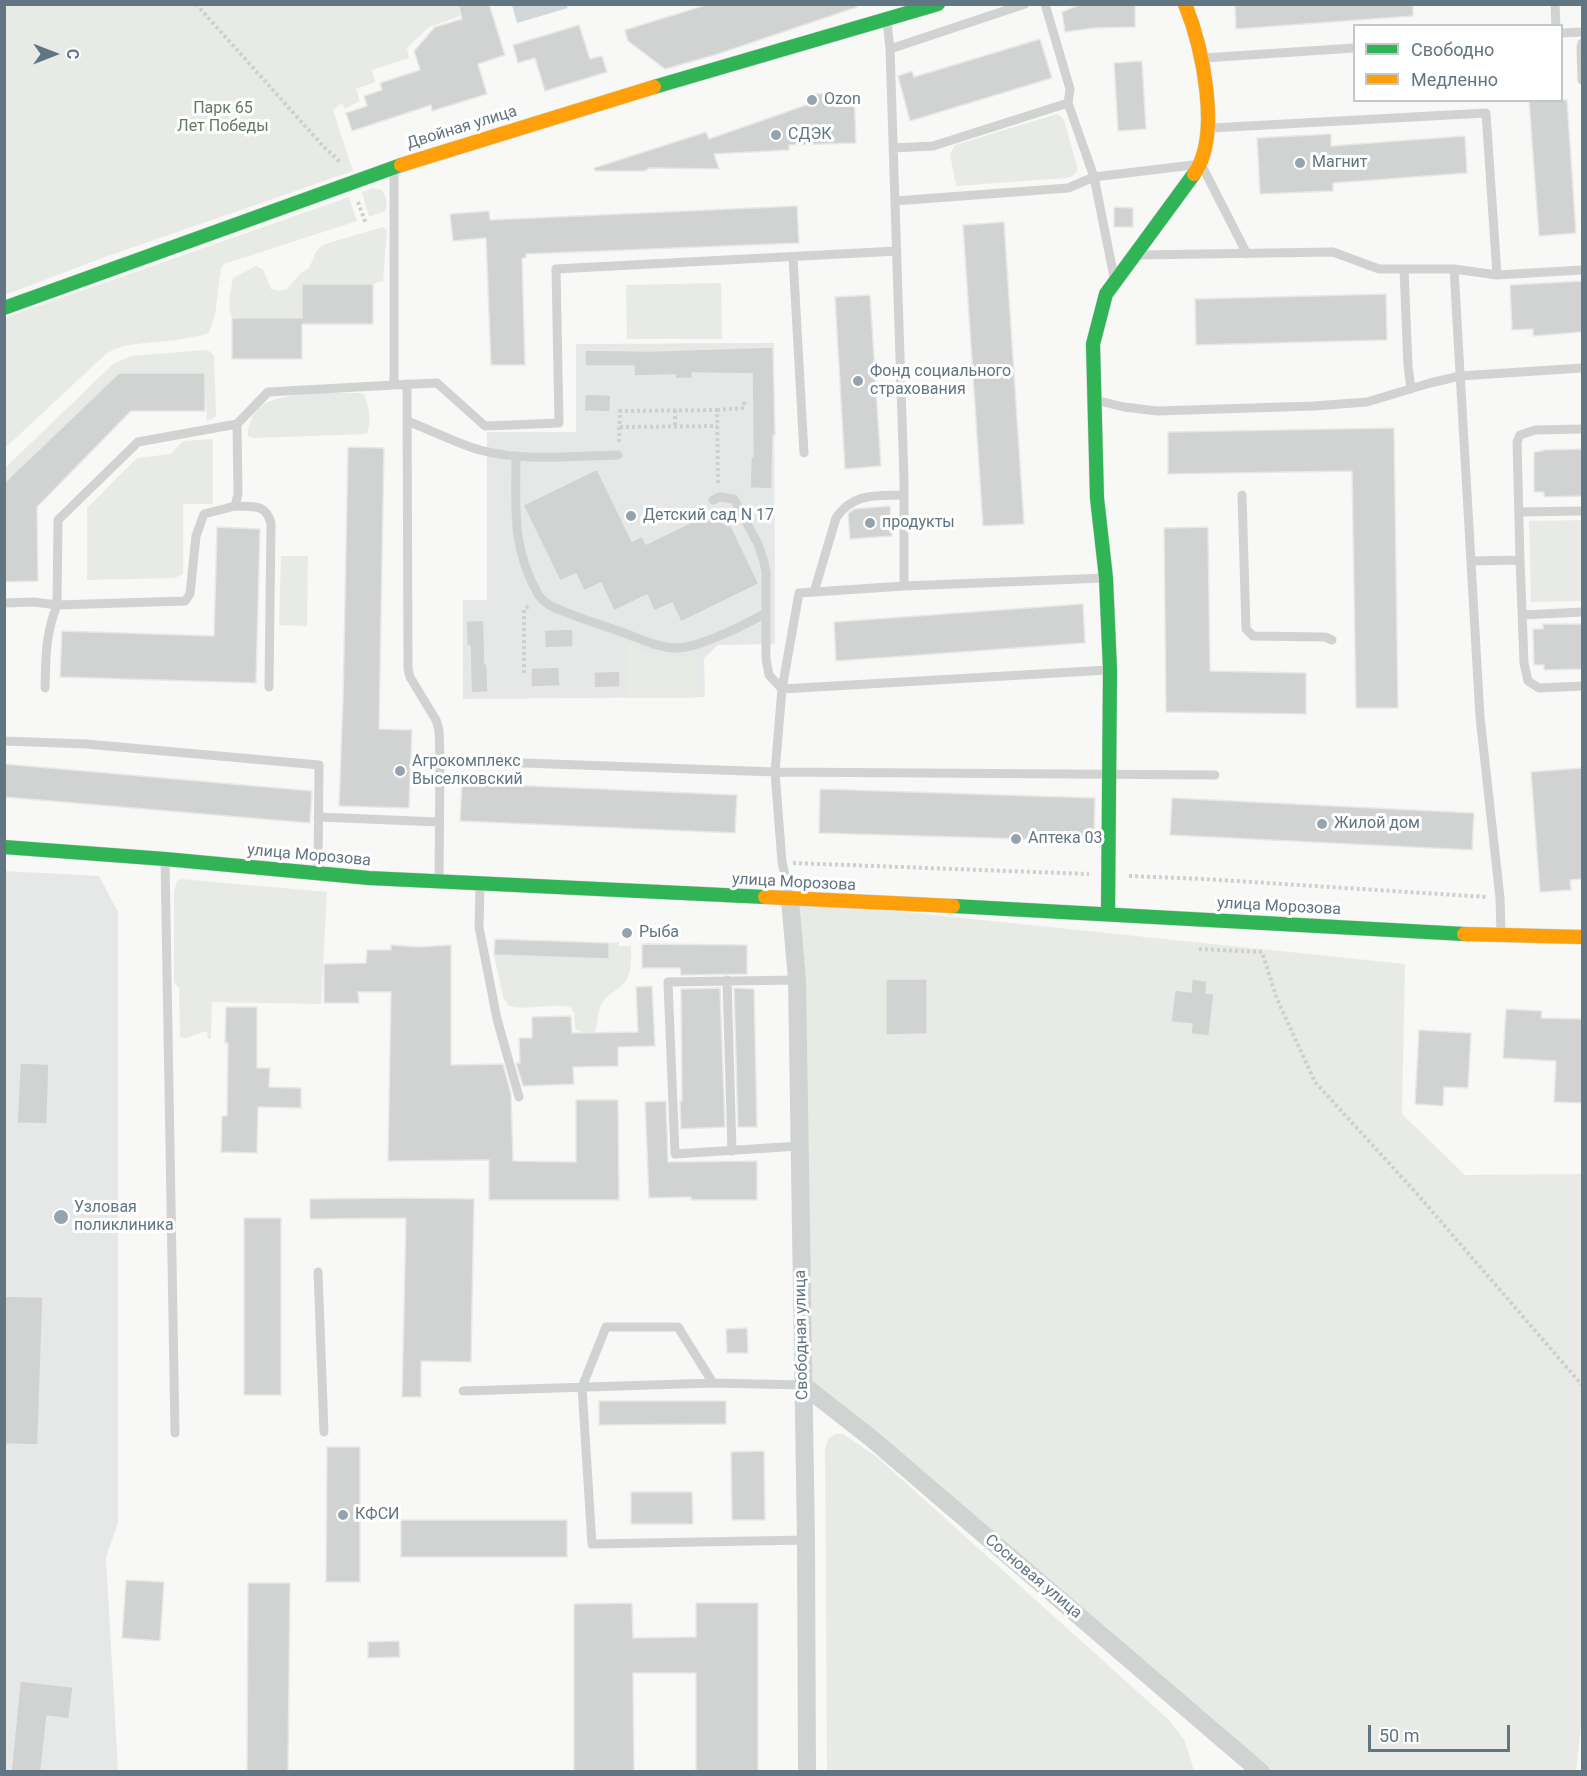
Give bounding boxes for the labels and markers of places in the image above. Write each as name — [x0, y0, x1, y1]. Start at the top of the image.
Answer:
place label: Ozon — [824, 90, 861, 110]
marker: Ozon — [805, 93, 819, 107]
place label: СДЭК — [788, 125, 832, 145]
marker: СДЭК — [769, 128, 783, 142]
place label: Магнит — [1312, 153, 1368, 173]
marker: Магнит — [1293, 156, 1307, 170]
place label: Фонд социального страхования — [870, 362, 1011, 400]
marker: Фонд социального страхования — [851, 374, 865, 388]
place label: Детский сад N 17 — [643, 506, 774, 526]
marker: Детский сад N 17 — [624, 509, 638, 523]
place label: продукты — [882, 513, 955, 533]
marker: продукты — [863, 516, 877, 530]
place label: Агрокомплекс Выселковский — [412, 752, 523, 790]
marker: Агрокомплекс Выселковский — [393, 764, 407, 778]
place label: Жилой дом — [1334, 814, 1420, 834]
marker: Жилой дом — [1315, 817, 1329, 831]
place label: Аптека 03 — [1028, 829, 1103, 849]
marker: Аптека 03 — [1009, 832, 1023, 846]
place label: Рыба — [639, 923, 679, 943]
marker: Рыба — [620, 926, 634, 940]
place label: Узловая поликлиника — [74, 1198, 174, 1236]
marker: Узловая поликлиника — [52, 1208, 70, 1226]
place label: КФСИ — [355, 1505, 399, 1525]
marker: КФСИ — [336, 1508, 350, 1522]

